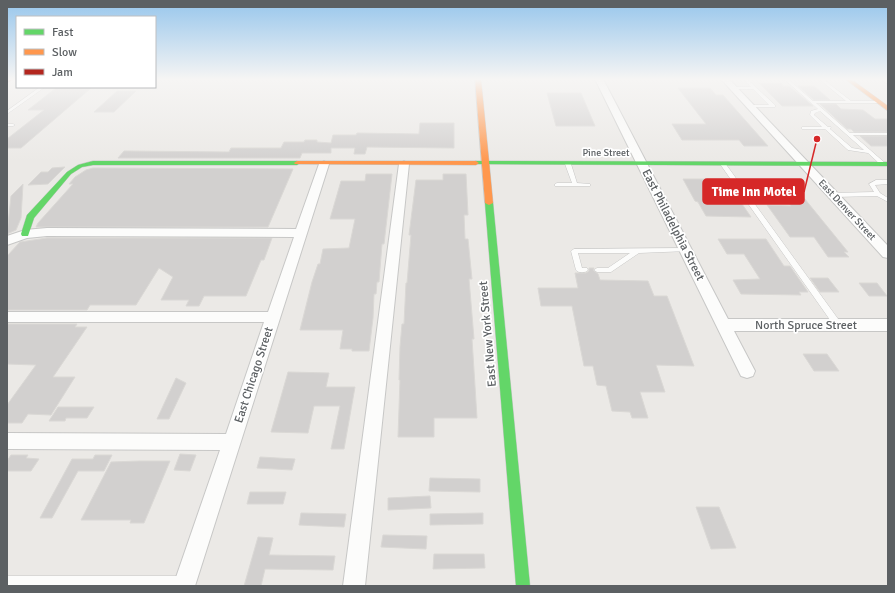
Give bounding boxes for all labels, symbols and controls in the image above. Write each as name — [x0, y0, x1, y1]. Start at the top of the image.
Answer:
legend — [16, 16, 156, 88]
text: Fast — [52, 25, 73, 40]
text: Slow — [52, 45, 77, 60]
text: Jam — [52, 65, 73, 80]
street label: Pine Street — [582, 147, 630, 159]
street label: East Philadelphia Street — [638, 167, 708, 283]
street label: East Denver Street — [816, 177, 879, 243]
callout: Time Inn Motel — [703, 179, 804, 204]
text: Time Inn Motel — [712, 184, 796, 200]
street label: East New York Street — [476, 280, 500, 388]
street label: North Spruce Street — [755, 318, 857, 333]
street label: East Chicago Street — [231, 325, 277, 425]

